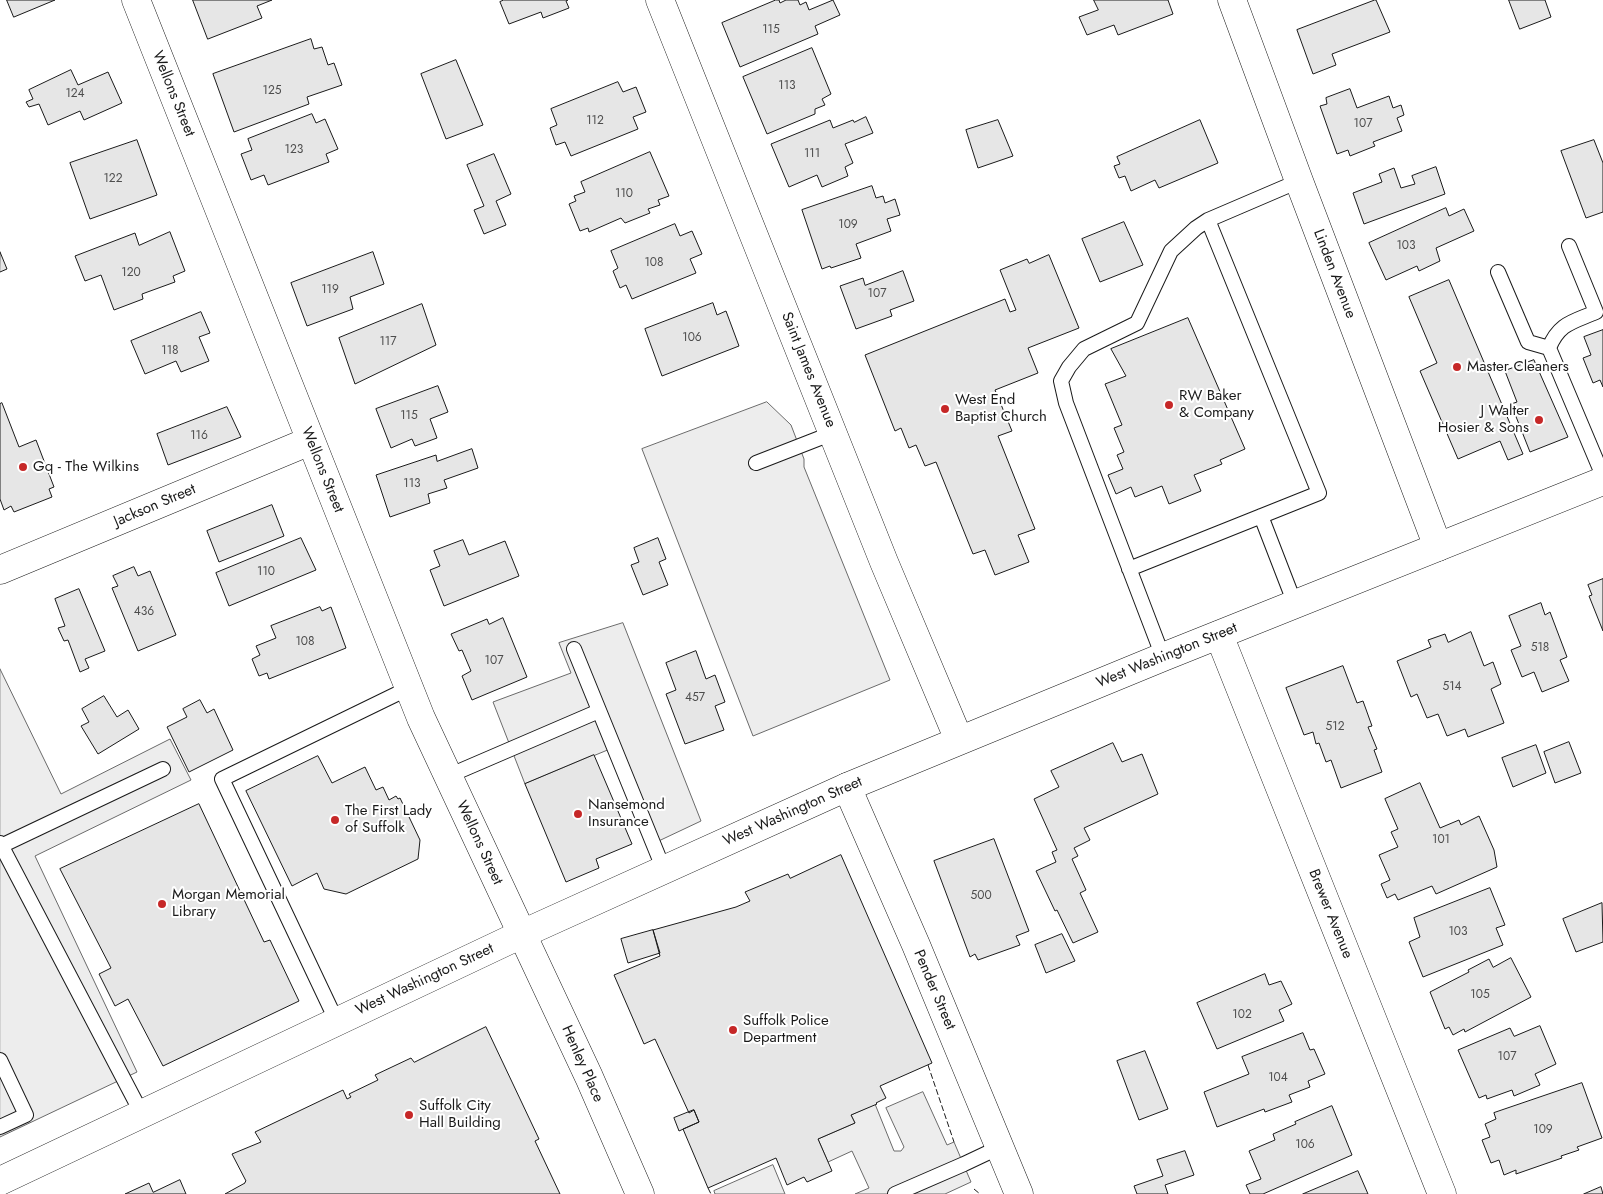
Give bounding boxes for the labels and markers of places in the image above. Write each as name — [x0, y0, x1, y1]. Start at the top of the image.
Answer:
place label: Master Cleaners — [1467, 358, 1569, 376]
marker: Master Cleaners — [1451, 361, 1463, 373]
place label: RW Baker & Company — [1179, 387, 1254, 422]
place label: West End Baptist Church — [955, 391, 1047, 426]
marker: RW Baker & Company — [1163, 399, 1175, 411]
place label: J Walter Hosier & Sons — [1438, 402, 1529, 437]
marker: West End Baptist Church — [939, 403, 951, 415]
marker: J Walter Hosier & Sons — [1533, 414, 1545, 426]
place label: Gq - The Wilkins — [33, 458, 139, 476]
marker: Gq - The Wilkins — [17, 461, 29, 473]
place label: Nansemond Insurance — [588, 796, 665, 831]
place label: The First Lady of Suffolk — [345, 802, 432, 837]
marker: Nansemond Insurance — [572, 808, 584, 820]
marker: The First Lady of Suffolk — [329, 814, 341, 826]
place label: Morgan Memorial Library — [172, 886, 285, 921]
marker: Morgan Memorial Library — [156, 898, 168, 910]
place label: Suffolk Police Department — [743, 1012, 829, 1047]
marker: Suffolk Police Department — [727, 1024, 739, 1036]
place label: Suffolk City Hall Building — [419, 1097, 501, 1132]
marker: Suffolk City Hall Building — [403, 1109, 415, 1121]

